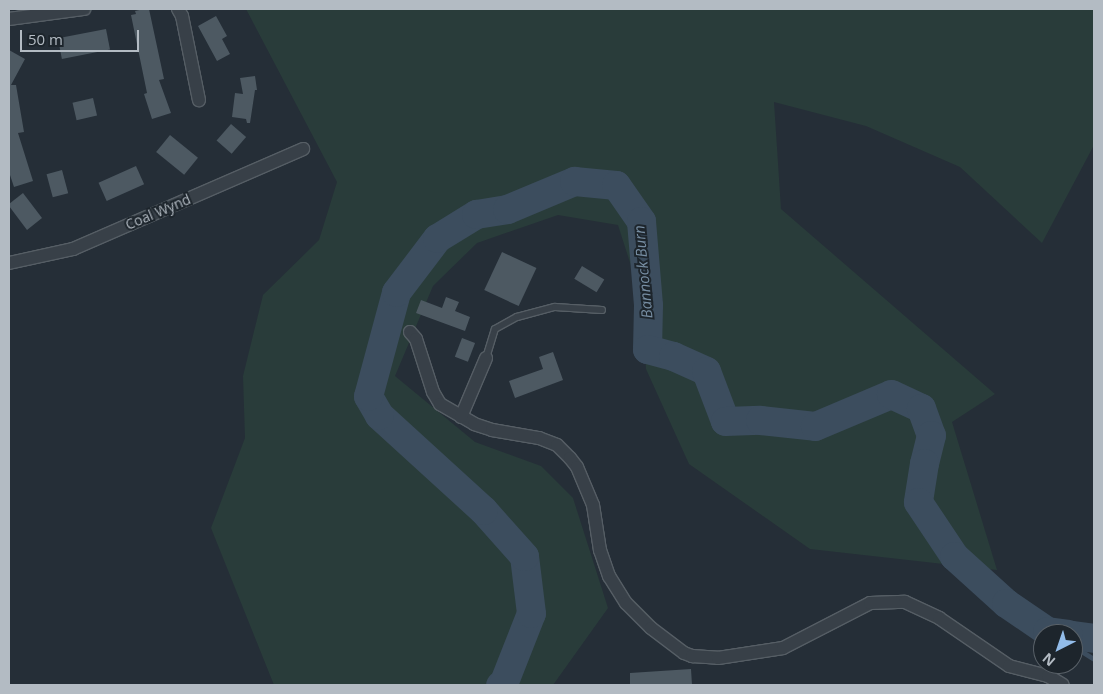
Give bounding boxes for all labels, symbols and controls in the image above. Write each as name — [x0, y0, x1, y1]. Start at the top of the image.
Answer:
scale bar — [22, 20, 141, 52]
text: 50 m — [28, 29, 63, 49]
street label: Coal Wynd — [123, 191, 193, 233]
water label: Bannock Burn — [630, 225, 656, 319]
north arrow — [1033, 624, 1083, 674]
text: N — [1038, 649, 1059, 671]

